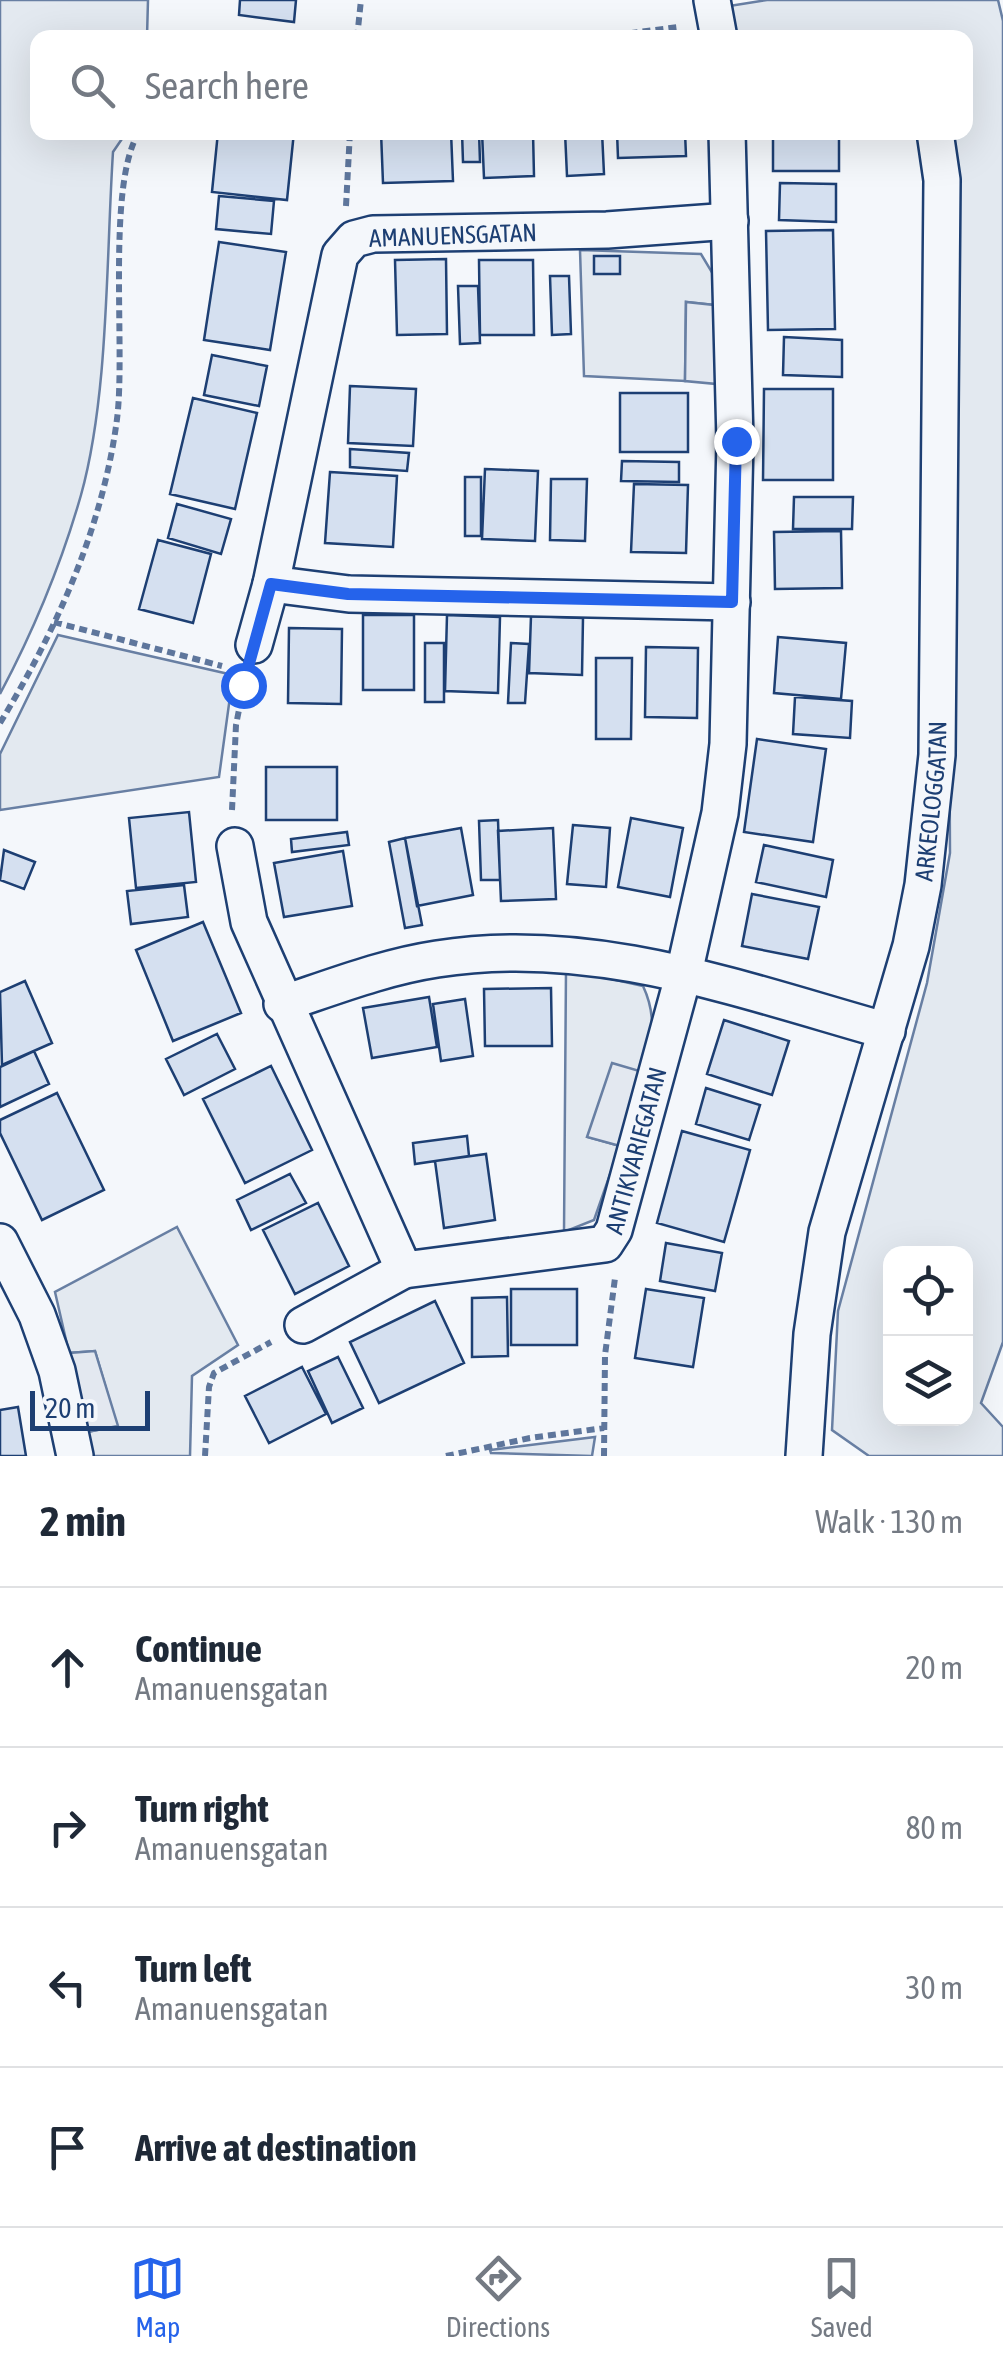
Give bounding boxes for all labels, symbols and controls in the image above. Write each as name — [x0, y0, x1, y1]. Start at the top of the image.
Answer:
search box — [30, 30, 973, 140]
icon: search — [65, 58, 120, 113]
text: Search here — [145, 64, 309, 107]
street label: AMANUENSGATAN — [368, 218, 538, 252]
route end — [714, 419, 760, 465]
route start — [221, 663, 267, 709]
street label: ARKEOLOGGATAN — [910, 721, 951, 883]
street label: ANTIKVARIEGATAN — [600, 1064, 672, 1237]
map controls — [883, 1246, 973, 1426]
button: locate — [883, 1246, 973, 1336]
button: layers — [883, 1336, 973, 1426]
scale bar — [30, 1386, 150, 1430]
text: 20 m — [45, 1392, 95, 1424]
text: 2 min — [40, 1497, 126, 1545]
text: Walk · 130 m — [815, 1503, 963, 1540]
text: Continue — [135, 1627, 262, 1670]
icon: ahead — [40, 1640, 95, 1695]
text: 20 m — [905, 1649, 963, 1686]
text: Amanuensgatan — [135, 1670, 329, 1707]
text: Turn right — [135, 1787, 269, 1830]
icon: right — [40, 1800, 95, 1855]
text: 80 m — [905, 1809, 963, 1846]
text: Amanuensgatan — [135, 1830, 329, 1867]
text: Turn left — [135, 1947, 251, 1990]
icon: left — [40, 1960, 95, 2015]
text: 30 m — [905, 1969, 963, 2006]
text: Amanuensgatan — [135, 1990, 329, 2027]
icon: arrive — [40, 2120, 95, 2175]
text: Arrive at destination — [135, 2126, 417, 2169]
tab: Map — [130, 2251, 185, 2343]
tab: Directions — [446, 2251, 550, 2343]
tab: Saved — [811, 2251, 873, 2343]

